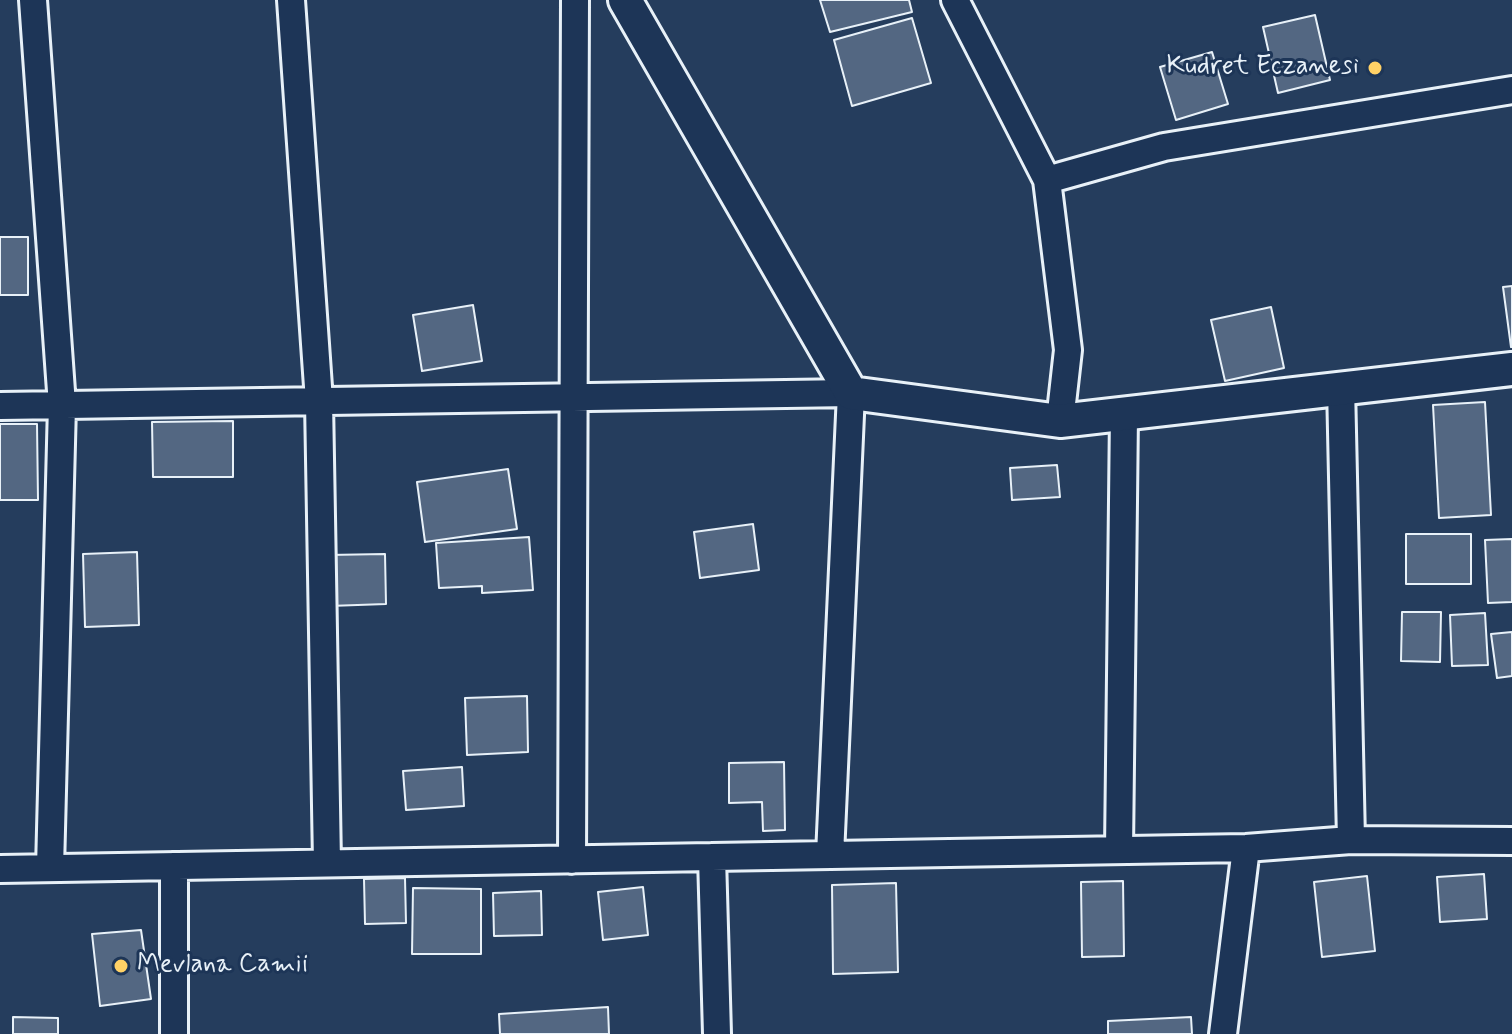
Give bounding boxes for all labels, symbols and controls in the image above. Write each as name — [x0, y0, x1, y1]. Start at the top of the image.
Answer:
place label: Kudret Eczanesi — [1167, 52, 1359, 84]
marker: Kudret Eczanesi — [1366, 59, 1384, 77]
place label: Mevlana Camii — [137, 950, 308, 982]
marker: Mevlana Camii — [112, 957, 130, 975]

